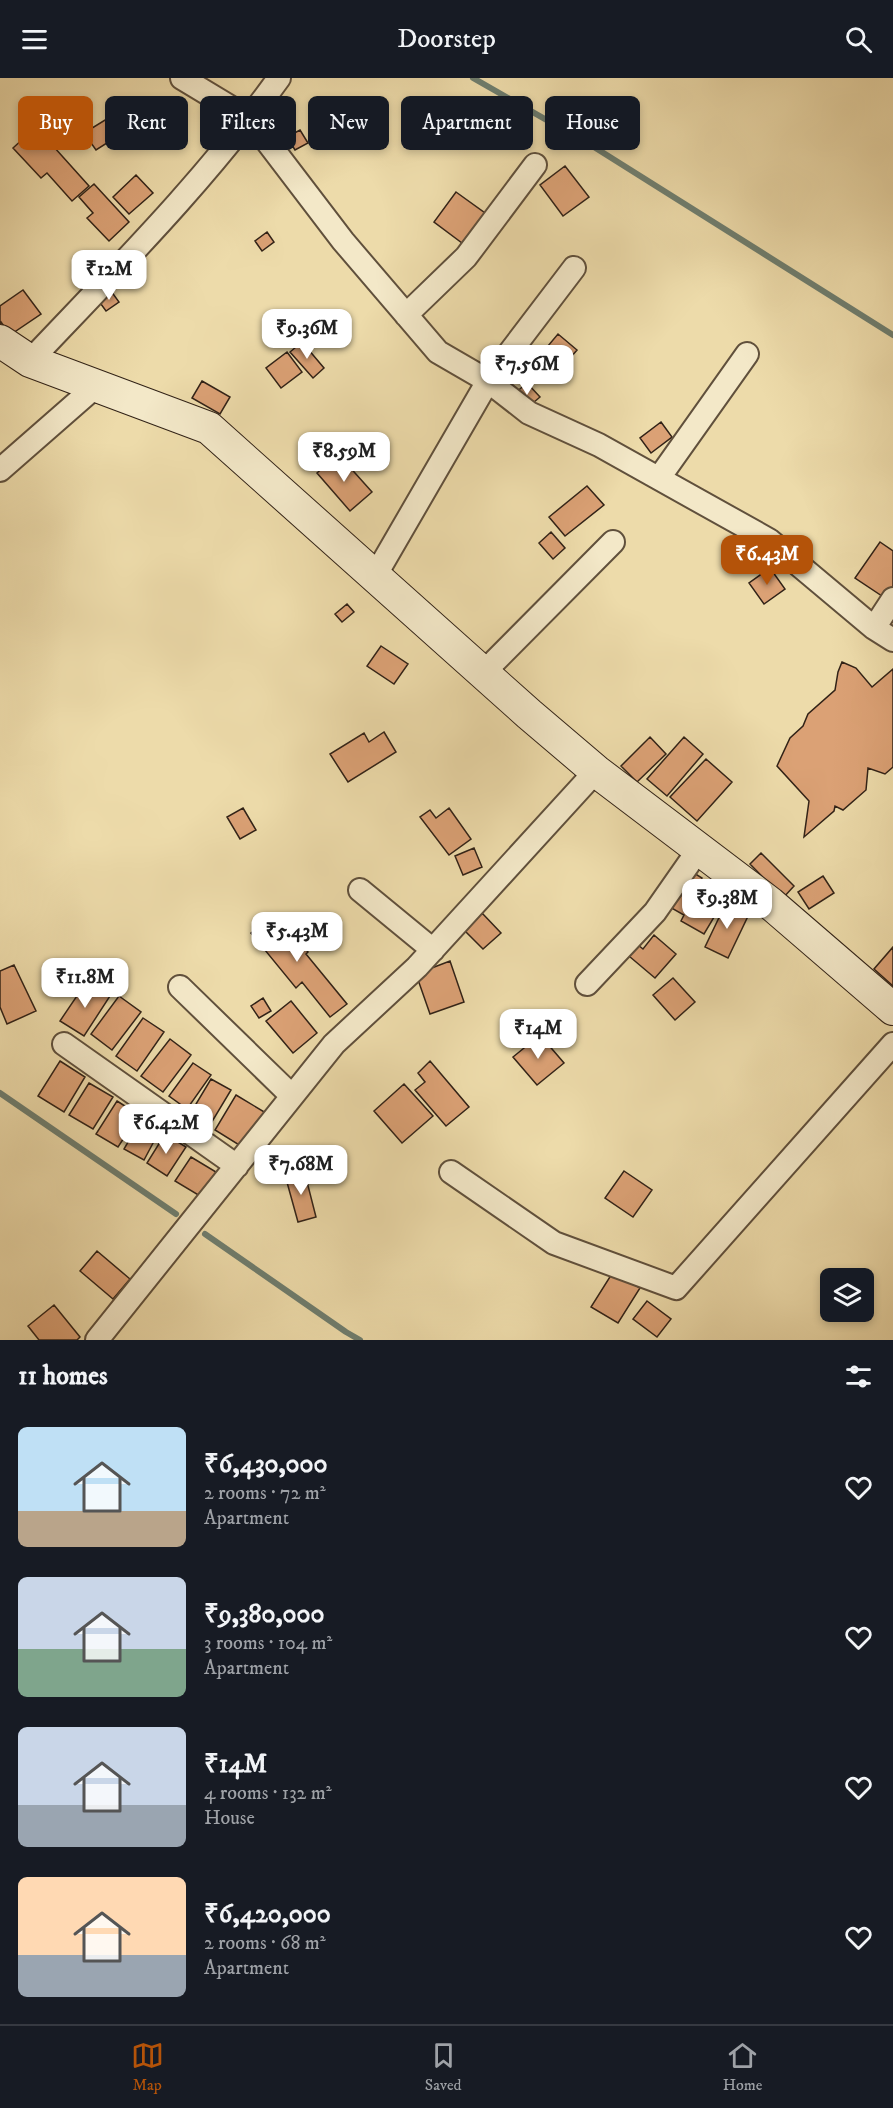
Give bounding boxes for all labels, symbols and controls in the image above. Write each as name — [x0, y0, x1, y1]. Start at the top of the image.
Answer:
text: Doorstep — [397, 22, 496, 56]
icon: menu — [18, 23, 51, 56]
icon: search — [842, 23, 875, 56]
chip: Buy — [18, 96, 93, 150]
chip: Rent — [105, 96, 188, 150]
chip: Filters — [200, 96, 296, 150]
chip: New — [308, 96, 389, 150]
chip: Apartment — [401, 96, 533, 150]
chip: House — [545, 96, 640, 150]
pin: ₹12M — [73, 250, 145, 301]
text: ₹12M — [86, 257, 132, 282]
pin: ₹9.36M — [258, 309, 356, 360]
text: ₹9.36M — [276, 316, 338, 341]
pin: ₹7.56M — [478, 345, 576, 396]
text: ₹7.56M — [495, 352, 560, 377]
pin: ₹8.59M — [295, 432, 393, 483]
text: ₹8.59M — [312, 439, 376, 464]
pin: ₹6.43M — [718, 535, 816, 586]
text: ₹6.43M — [735, 542, 799, 567]
pin: ₹9.38M — [678, 879, 776, 930]
text: ₹9.38M — [696, 886, 758, 911]
pin: ₹5.43M — [248, 912, 346, 963]
text: ₹5.43M — [266, 919, 328, 944]
pin: ₹11.8M — [36, 958, 134, 1009]
text: ₹11.8M — [55, 965, 115, 990]
pin: ₹14M — [502, 1009, 574, 1060]
text: ₹14M — [514, 1016, 562, 1041]
pin: ₹6.42M — [117, 1104, 215, 1155]
text: ₹6.42M — [133, 1111, 199, 1136]
pin: ₹7.68M — [252, 1145, 350, 1196]
text: ₹7.68M — [268, 1152, 334, 1177]
map controls — [820, 1268, 874, 1322]
button: layers — [820, 1268, 874, 1322]
text: 11 homes — [18, 1360, 108, 1393]
icon: filters — [842, 1360, 875, 1393]
text: ₹6,430,000 — [204, 1448, 328, 1481]
icon: home — [66, 1451, 138, 1523]
icon: heart — [842, 1471, 875, 1504]
text: 2 rooms · 72 m² — [204, 1481, 326, 1506]
text: Apartment — [204, 1506, 289, 1531]
text: ₹9,380,000 — [204, 1598, 325, 1631]
icon: home — [66, 1601, 138, 1673]
icon: heart — [842, 1621, 875, 1654]
text: 3 rooms · 104 m² — [204, 1631, 332, 1656]
text: Apartment — [204, 1656, 289, 1681]
text: ₹14M — [204, 1748, 267, 1781]
icon: home — [66, 1751, 138, 1823]
icon: heart — [842, 1771, 875, 1804]
text: 4 rooms · 132 m² — [204, 1781, 332, 1806]
text: House — [204, 1806, 255, 1831]
text: ₹6,420,000 — [204, 1898, 331, 1931]
icon: home — [66, 1901, 138, 1973]
icon: heart — [842, 1921, 875, 1954]
text: 2 rooms · 68 m² — [204, 1931, 326, 1956]
text: Apartment — [204, 1956, 289, 1981]
tab: Map — [131, 2039, 164, 2095]
tab: Saved — [425, 2039, 462, 2095]
tab: Home — [723, 2039, 762, 2095]

